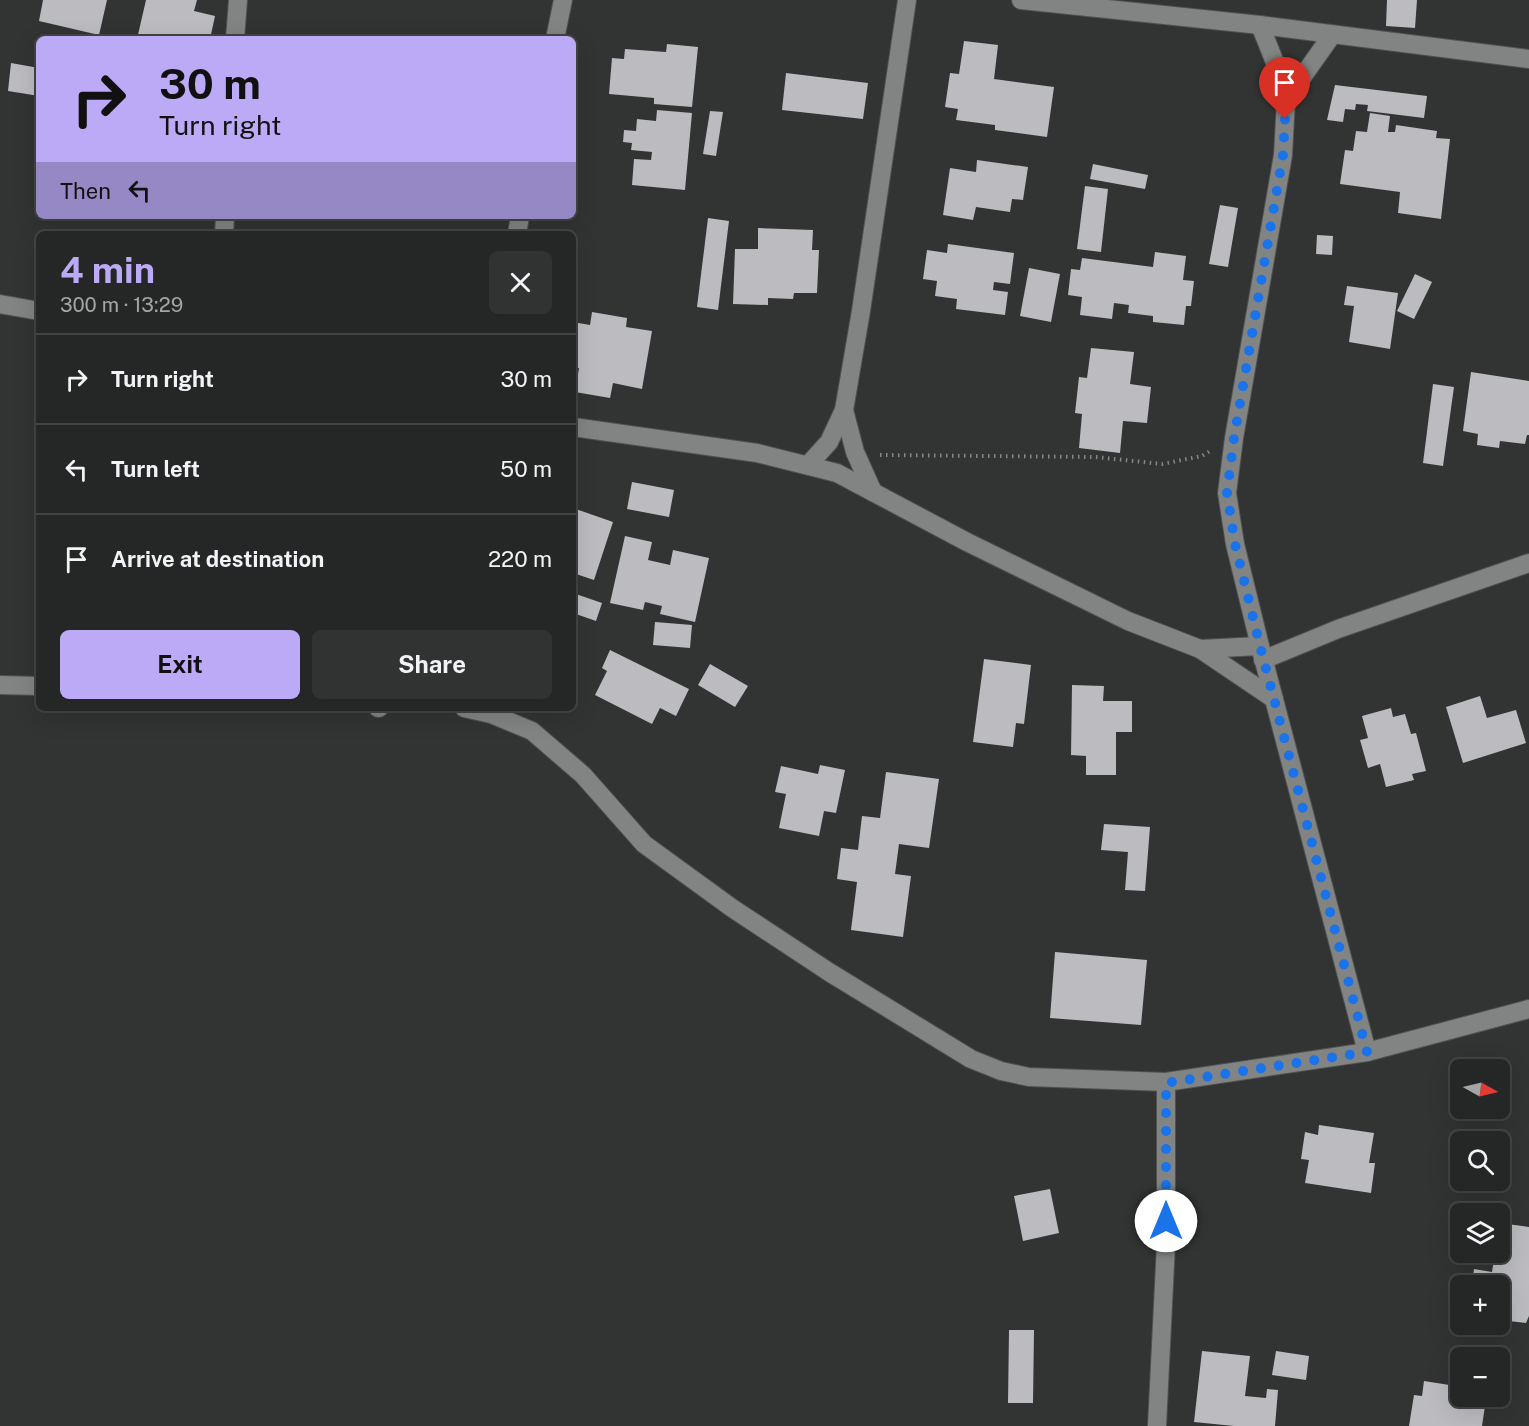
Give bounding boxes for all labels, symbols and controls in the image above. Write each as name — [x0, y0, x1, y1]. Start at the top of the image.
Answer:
pin — [1259, 57, 1310, 119]
text: 30 m — [159, 59, 261, 108]
icon: right — [60, 60, 138, 138]
icon: arrive — [1268, 66, 1301, 99]
text: Turn right — [159, 109, 282, 141]
icon: left — [123, 174, 156, 207]
text: Then — [60, 178, 111, 204]
text: 4 min — [60, 249, 155, 291]
button: close — [489, 251, 552, 314]
text: 300 m · 13:29 — [60, 293, 183, 317]
icon: right — [60, 363, 93, 396]
text: Turn right — [111, 366, 214, 392]
text: 30 m — [500, 366, 552, 392]
icon: left — [60, 453, 93, 486]
text: Turn left — [111, 456, 200, 482]
text: 50 m — [500, 456, 552, 482]
icon: arrive — [60, 543, 93, 576]
text: Arrive at destination — [111, 546, 324, 572]
text: 220 m — [488, 546, 552, 572]
button: Exit — [60, 630, 300, 699]
button: Share — [312, 630, 552, 699]
north arrow — [1450, 1059, 1510, 1119]
map controls — [1450, 1059, 1510, 1407]
button: search — [1450, 1131, 1510, 1191]
position arrow — [1134, 1189, 1198, 1253]
button: layers — [1450, 1203, 1510, 1263]
button: + — [1450, 1275, 1510, 1335]
button: − — [1450, 1347, 1510, 1407]

